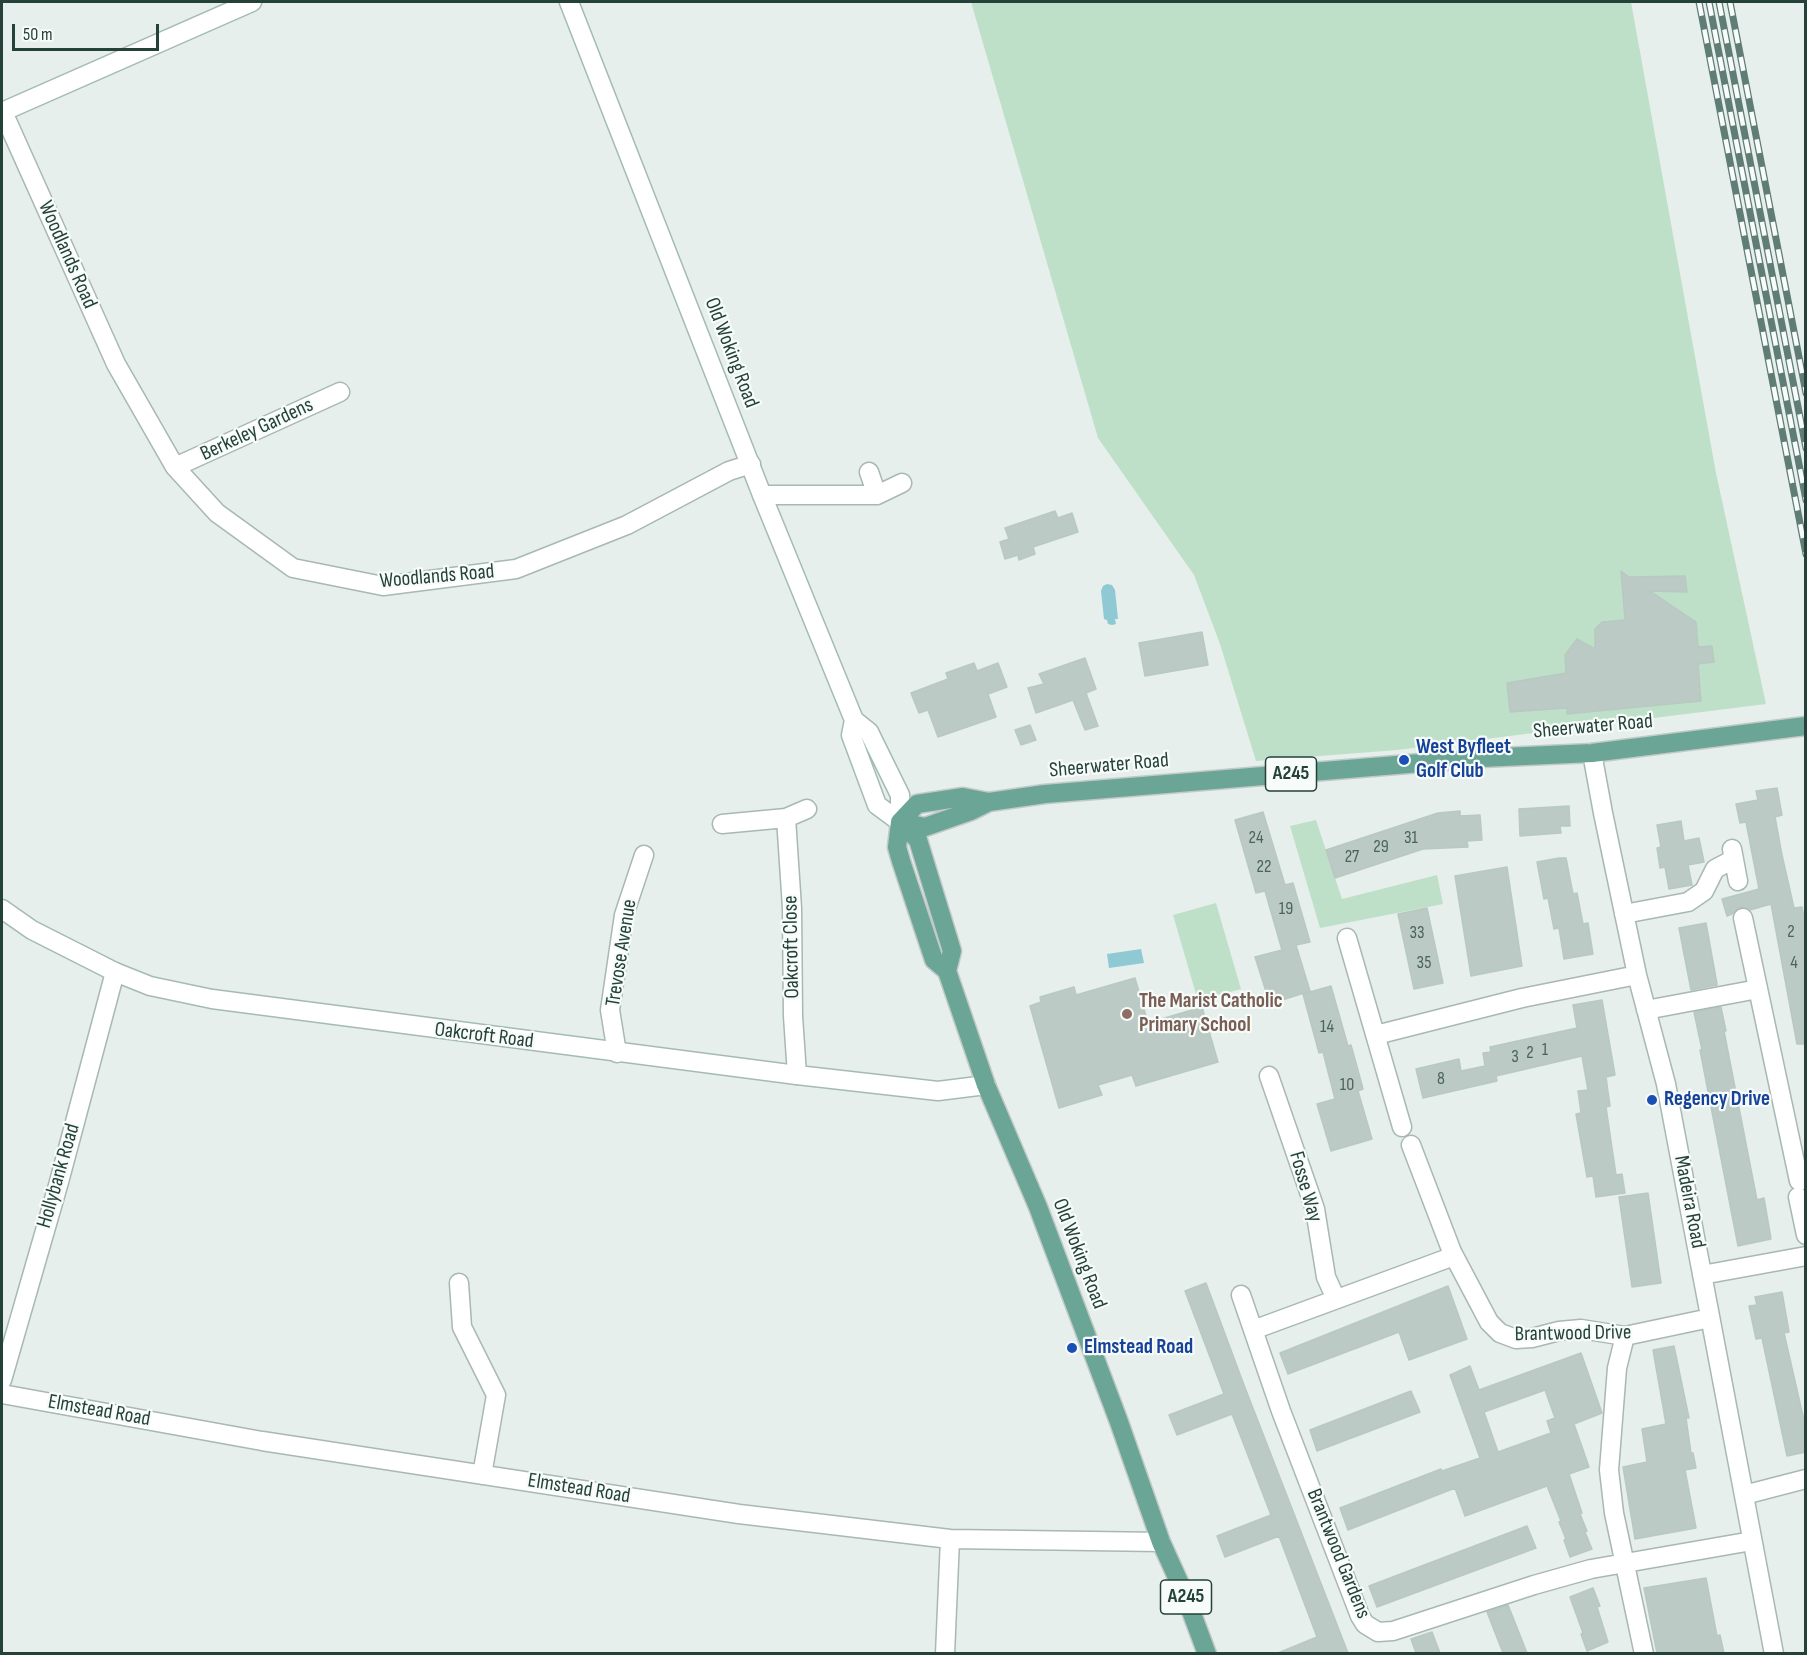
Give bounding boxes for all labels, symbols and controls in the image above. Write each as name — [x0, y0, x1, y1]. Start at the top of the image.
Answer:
scale bar — [15, 12, 162, 50]
text: 50 m — [23, 24, 53, 45]
street label: Woodlands Road — [32, 197, 102, 313]
street label: Old Woking Road — [698, 294, 764, 412]
street label: Berkeley Gardens — [197, 393, 317, 467]
street label: Woodlands Road — [379, 559, 495, 595]
street label: Sheerwater Road — [1532, 709, 1654, 745]
place label: West Byfleet Golf Club — [1416, 735, 1511, 785]
street label: Sheerwater Road — [1048, 748, 1170, 784]
marker: West Byfleet Golf Club — [1397, 753, 1411, 767]
road number: A245 — [1266, 757, 1316, 791]
house number: 24 — [1249, 827, 1263, 849]
house number: 31 — [1404, 827, 1418, 849]
house number: 29 — [1373, 836, 1389, 858]
house number: 27 — [1345, 846, 1359, 868]
house number: 22 — [1257, 856, 1271, 878]
street label: Oakcroft Close — [779, 895, 805, 999]
street label: Trevose Avenue — [601, 898, 643, 1008]
house number: 19 — [1279, 898, 1293, 920]
house number: 2 — [1787, 921, 1795, 943]
house number: 33 — [1409, 922, 1425, 944]
house number: 35 — [1417, 952, 1431, 974]
house number: 4 — [1790, 952, 1798, 974]
place label: The Marist Catholic Primary School — [1139, 989, 1283, 1039]
marker: The Marist Catholic Primary School — [1120, 1007, 1134, 1021]
house number: 14 — [1320, 1016, 1334, 1038]
street label: Oakcroft Road — [433, 1017, 535, 1055]
house number: 1 — [1542, 1039, 1548, 1061]
house number: 2 — [1526, 1042, 1534, 1064]
house number: 3 — [1511, 1046, 1519, 1068]
house number: 8 — [1437, 1068, 1445, 1090]
house number: 10 — [1340, 1074, 1354, 1096]
place label: Regency Drive — [1664, 1087, 1770, 1113]
marker: Regency Drive — [1645, 1093, 1659, 1107]
street label: Hollybank Road — [32, 1121, 86, 1231]
street label: Fosse Way — [1283, 1149, 1327, 1225]
street label: Madeira Road — [1668, 1154, 1710, 1250]
street label: Old Woking Road — [1046, 1195, 1112, 1313]
street label: Brantwood Drive — [1515, 1320, 1631, 1348]
place label: Elmstead Road — [1084, 1335, 1193, 1361]
marker: Elmstead Road — [1065, 1341, 1079, 1355]
street label: Elmstead Road — [46, 1390, 152, 1432]
street label: Elmstead Road — [526, 1468, 632, 1510]
street label: Brantwood Gardens — [1301, 1485, 1375, 1623]
road number: A245 — [1160, 1580, 1212, 1614]

